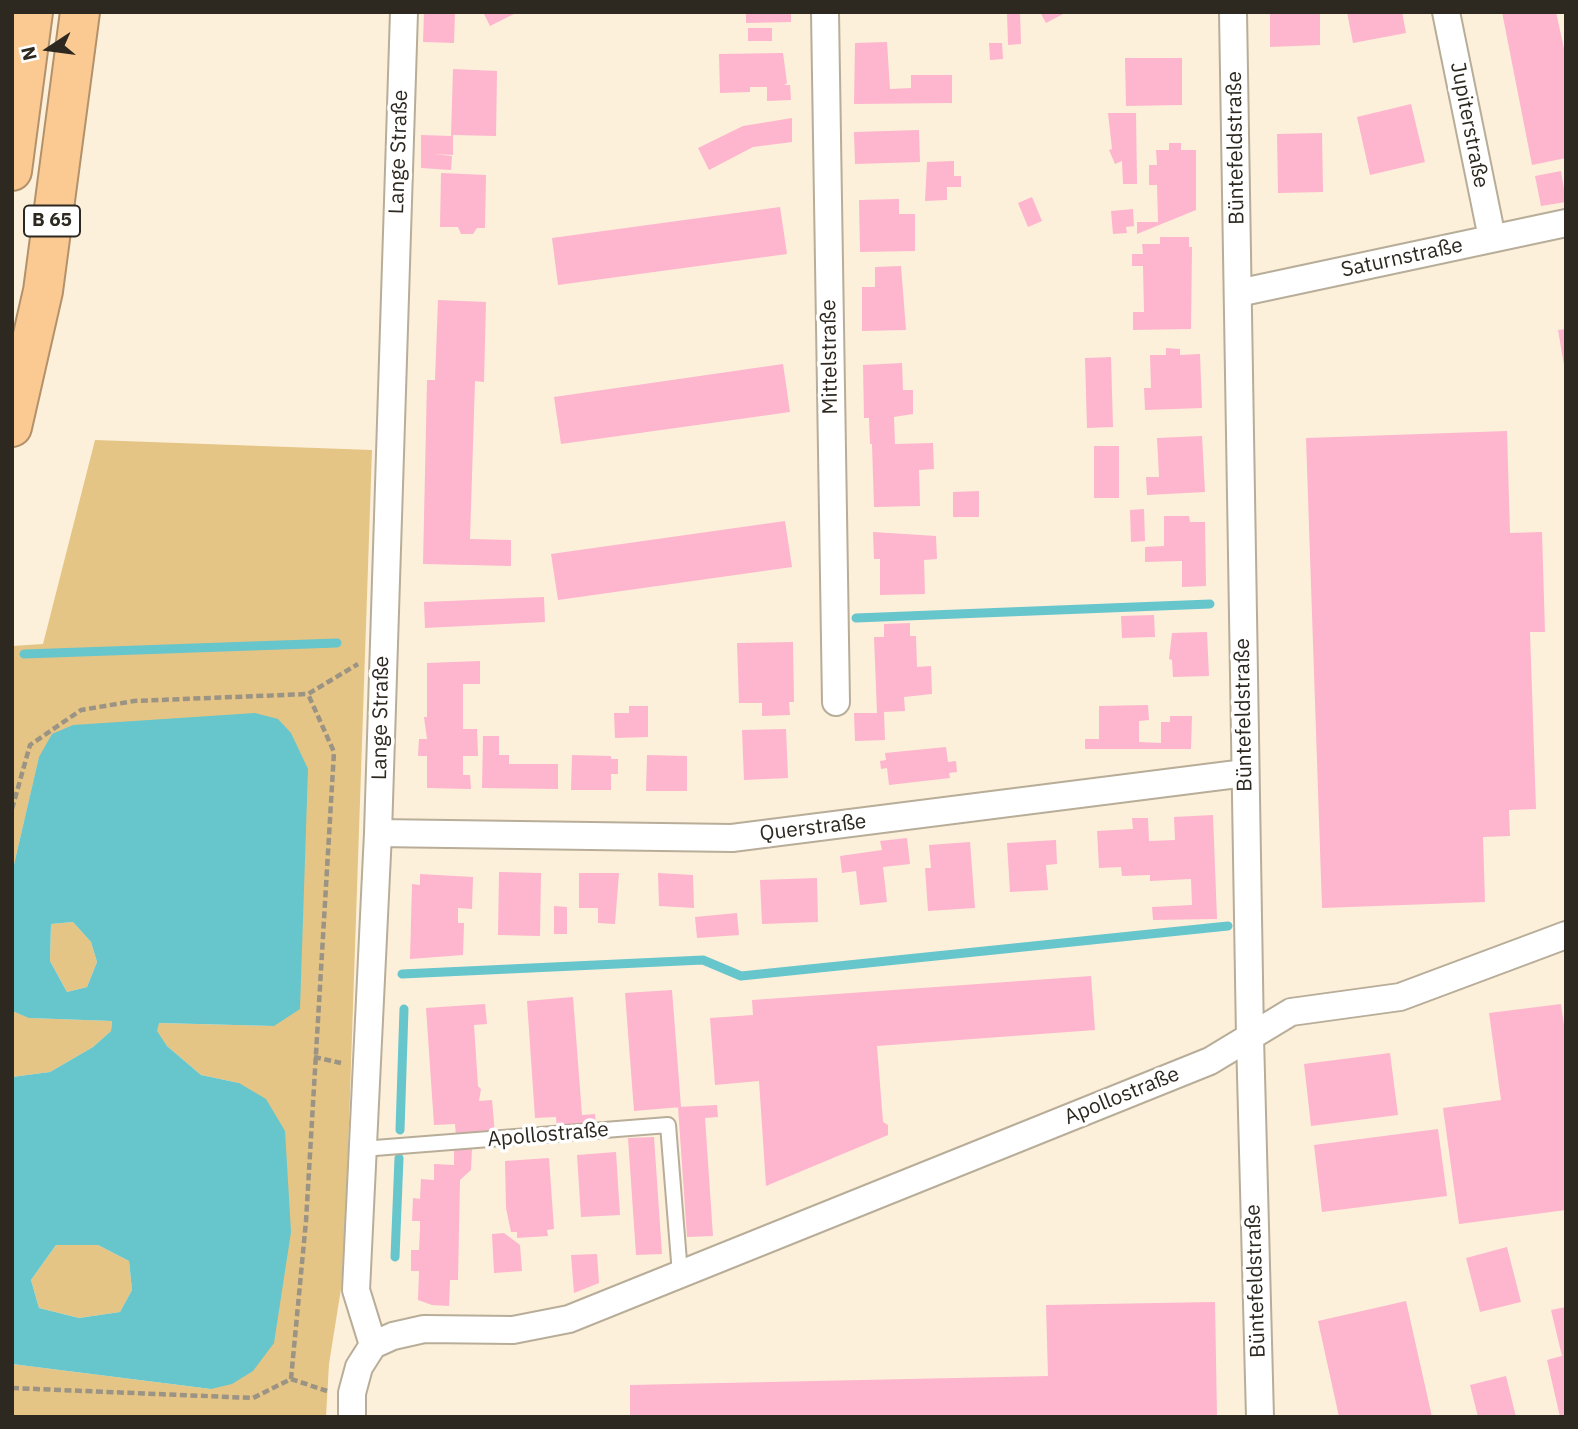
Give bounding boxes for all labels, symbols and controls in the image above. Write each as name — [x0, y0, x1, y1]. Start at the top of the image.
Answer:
north arrow — [14, 14, 84, 84]
text: N — [15, 44, 42, 63]
street label: Jupiterstraße — [1444, 60, 1494, 190]
street label: Büntefeldstraße — [1222, 71, 1250, 225]
street label: Lange Straße — [384, 89, 414, 215]
road number: B 65 — [24, 206, 80, 236]
street label: Saturnstraße — [1339, 233, 1465, 283]
street label: Mittelstraße — [816, 299, 844, 415]
street label: Büntefeldstraße — [1230, 638, 1258, 792]
street label: Lange Straße — [367, 656, 395, 780]
street label: Querstraße — [758, 809, 868, 847]
street label: Apollostraße — [1061, 1062, 1183, 1130]
street label: Apollostraße — [486, 1117, 610, 1153]
street label: Büntefeldstraße — [1241, 1204, 1271, 1358]

